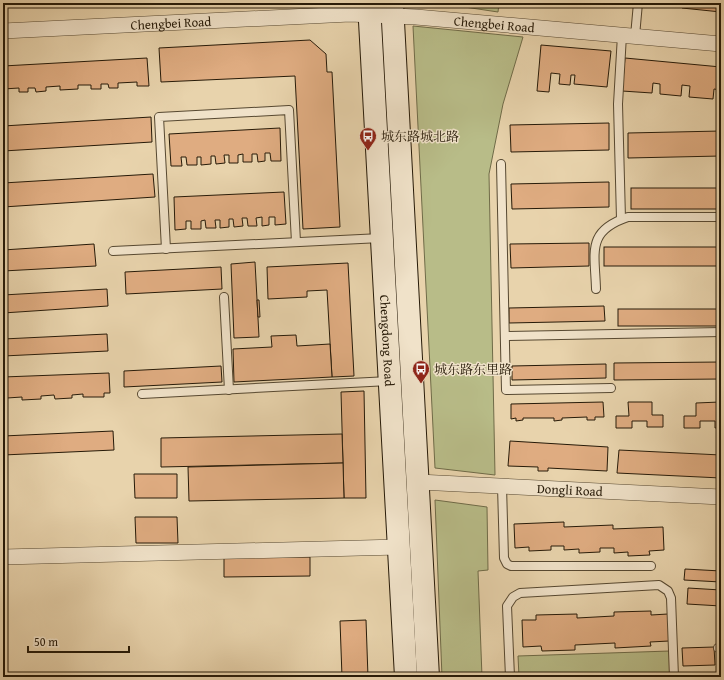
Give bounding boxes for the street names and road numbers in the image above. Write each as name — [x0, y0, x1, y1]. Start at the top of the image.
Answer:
street label: Chengbei Road — [130, 11, 212, 34]
street label: Chengbei Road — [453, 11, 535, 37]
street label: Chengdong Road — [376, 294, 400, 387]
street label: Dongli Road — [537, 478, 603, 501]

